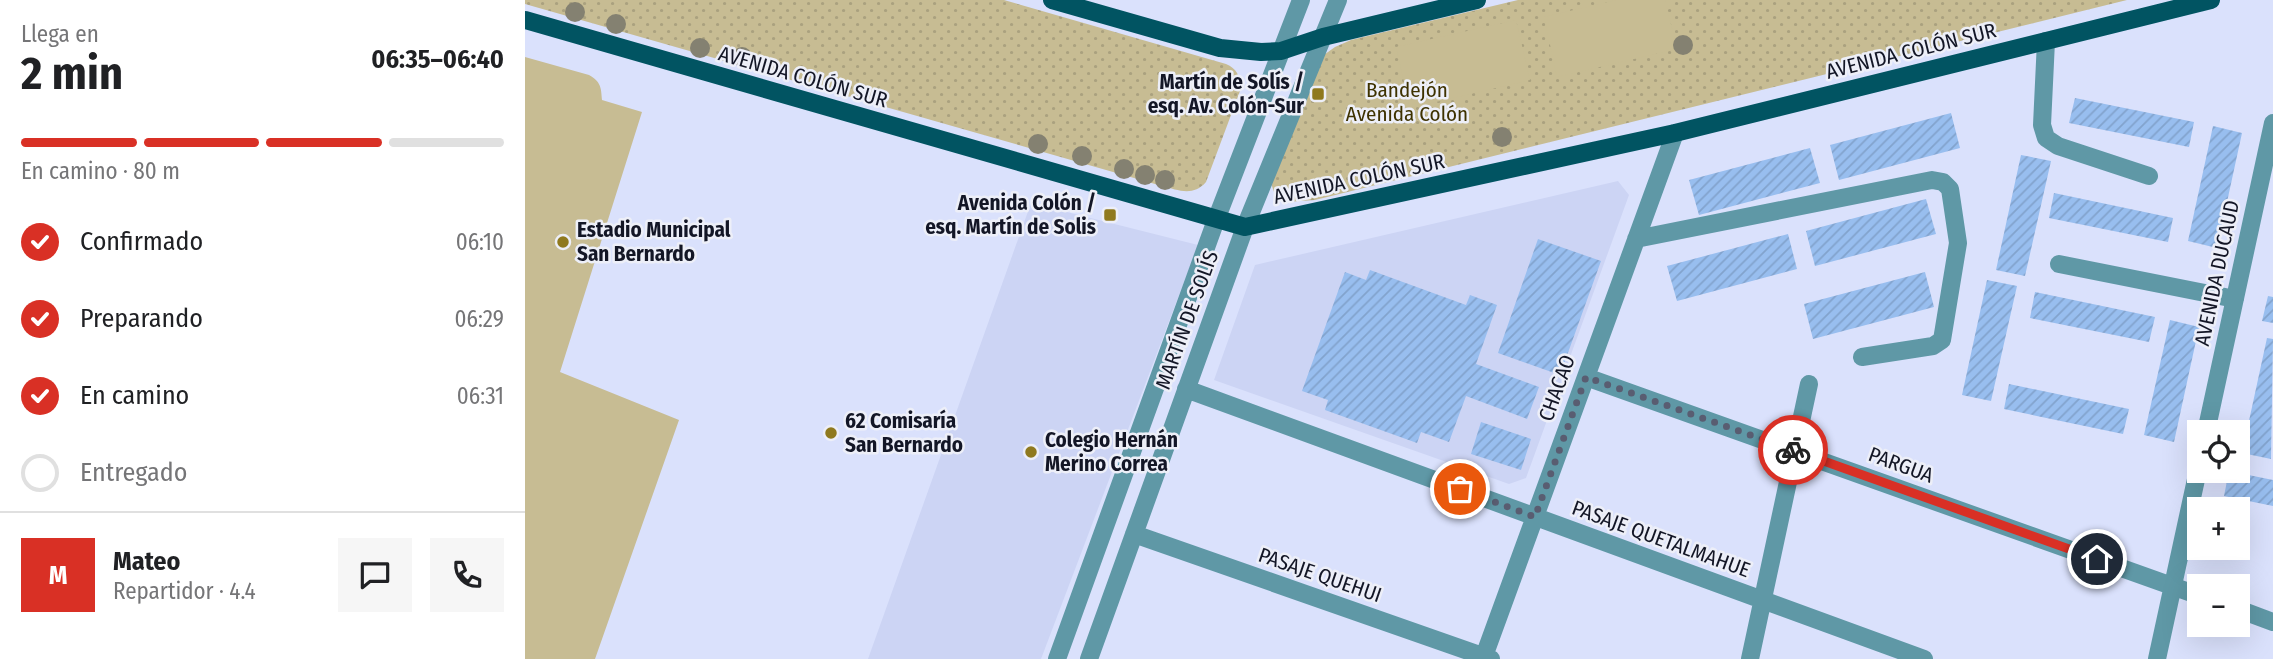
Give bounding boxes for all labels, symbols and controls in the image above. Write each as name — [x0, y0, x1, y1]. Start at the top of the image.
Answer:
street label: AVENIDA COLÓN SUR — [1823, 17, 1999, 85]
text: Llega en — [21, 20, 99, 48]
street label: AVENIDA COLÓN SUR — [716, 40, 891, 114]
text: 06:35–06:40 — [371, 44, 504, 75]
text: 2 min — [21, 46, 123, 101]
place label: Martín de Solís / esq. Av. Colón-Sur — [1148, 69, 1304, 119]
park label: Bandejón Avenida Colón — [1346, 77, 1468, 127]
marker: Martín de Solís / esq. Av. Colón-Sur — [1310, 86, 1326, 102]
street label: AVENIDA COLÓN SUR — [1271, 148, 1448, 210]
text: En camino · 80 m — [21, 157, 180, 185]
place label: Avenida Colón / esq. Martín de Solis — [925, 190, 1096, 240]
street label: AVENIDA DUCAUD — [2189, 198, 2245, 348]
marker: Avenida Colón / esq. Martín de Solis — [1102, 207, 1118, 223]
place label: Estadio Municipal San Bernardo — [577, 217, 731, 267]
icon: check — [21, 223, 59, 261]
text: Confirmado — [80, 226, 203, 257]
text: 06:10 — [456, 228, 504, 256]
marker: Estadio Municipal San Bernardo — [555, 234, 571, 250]
street label: MARTÍN DE SOLÍS — [1150, 247, 1224, 393]
icon: check — [21, 300, 59, 338]
text: Preparando — [80, 303, 203, 334]
text: 06:29 — [455, 305, 504, 333]
street label: CHACAO — [1533, 351, 1581, 425]
icon: check — [21, 377, 59, 415]
text: En camino — [80, 380, 189, 411]
text: 06:31 — [457, 382, 504, 410]
place label: 62 Comisaría San Bernardo — [845, 408, 963, 458]
courier — [1758, 415, 1828, 485]
map controls — [2187, 420, 2250, 637]
button: locate — [2187, 420, 2250, 483]
marker: 62 Comisaría San Bernardo — [823, 425, 839, 441]
place label: Colegio Hernán Merino Correa — [1045, 427, 1178, 477]
icon: bike — [1774, 431, 1812, 469]
street label: PARGUA — [1865, 441, 1937, 489]
marker: Colegio Hernán Merino Correa — [1023, 444, 1039, 460]
text: Entregado — [80, 457, 187, 488]
pin — [1430, 459, 1490, 519]
icon: bag — [1441, 470, 1479, 508]
street label: PASAJE QUETALMAHUE — [1568, 495, 1754, 583]
button: + — [2187, 497, 2250, 560]
pin — [2067, 529, 2127, 589]
button: chat — [338, 538, 412, 612]
button: phone — [430, 538, 504, 612]
icon: home — [2078, 540, 2116, 578]
street label: PASAJE QUEHUI — [1255, 542, 1385, 608]
text: Mateo — [113, 546, 180, 577]
text: M — [49, 560, 67, 591]
button: − — [2187, 574, 2250, 637]
text: Repartidor · 4.4 — [113, 577, 256, 605]

